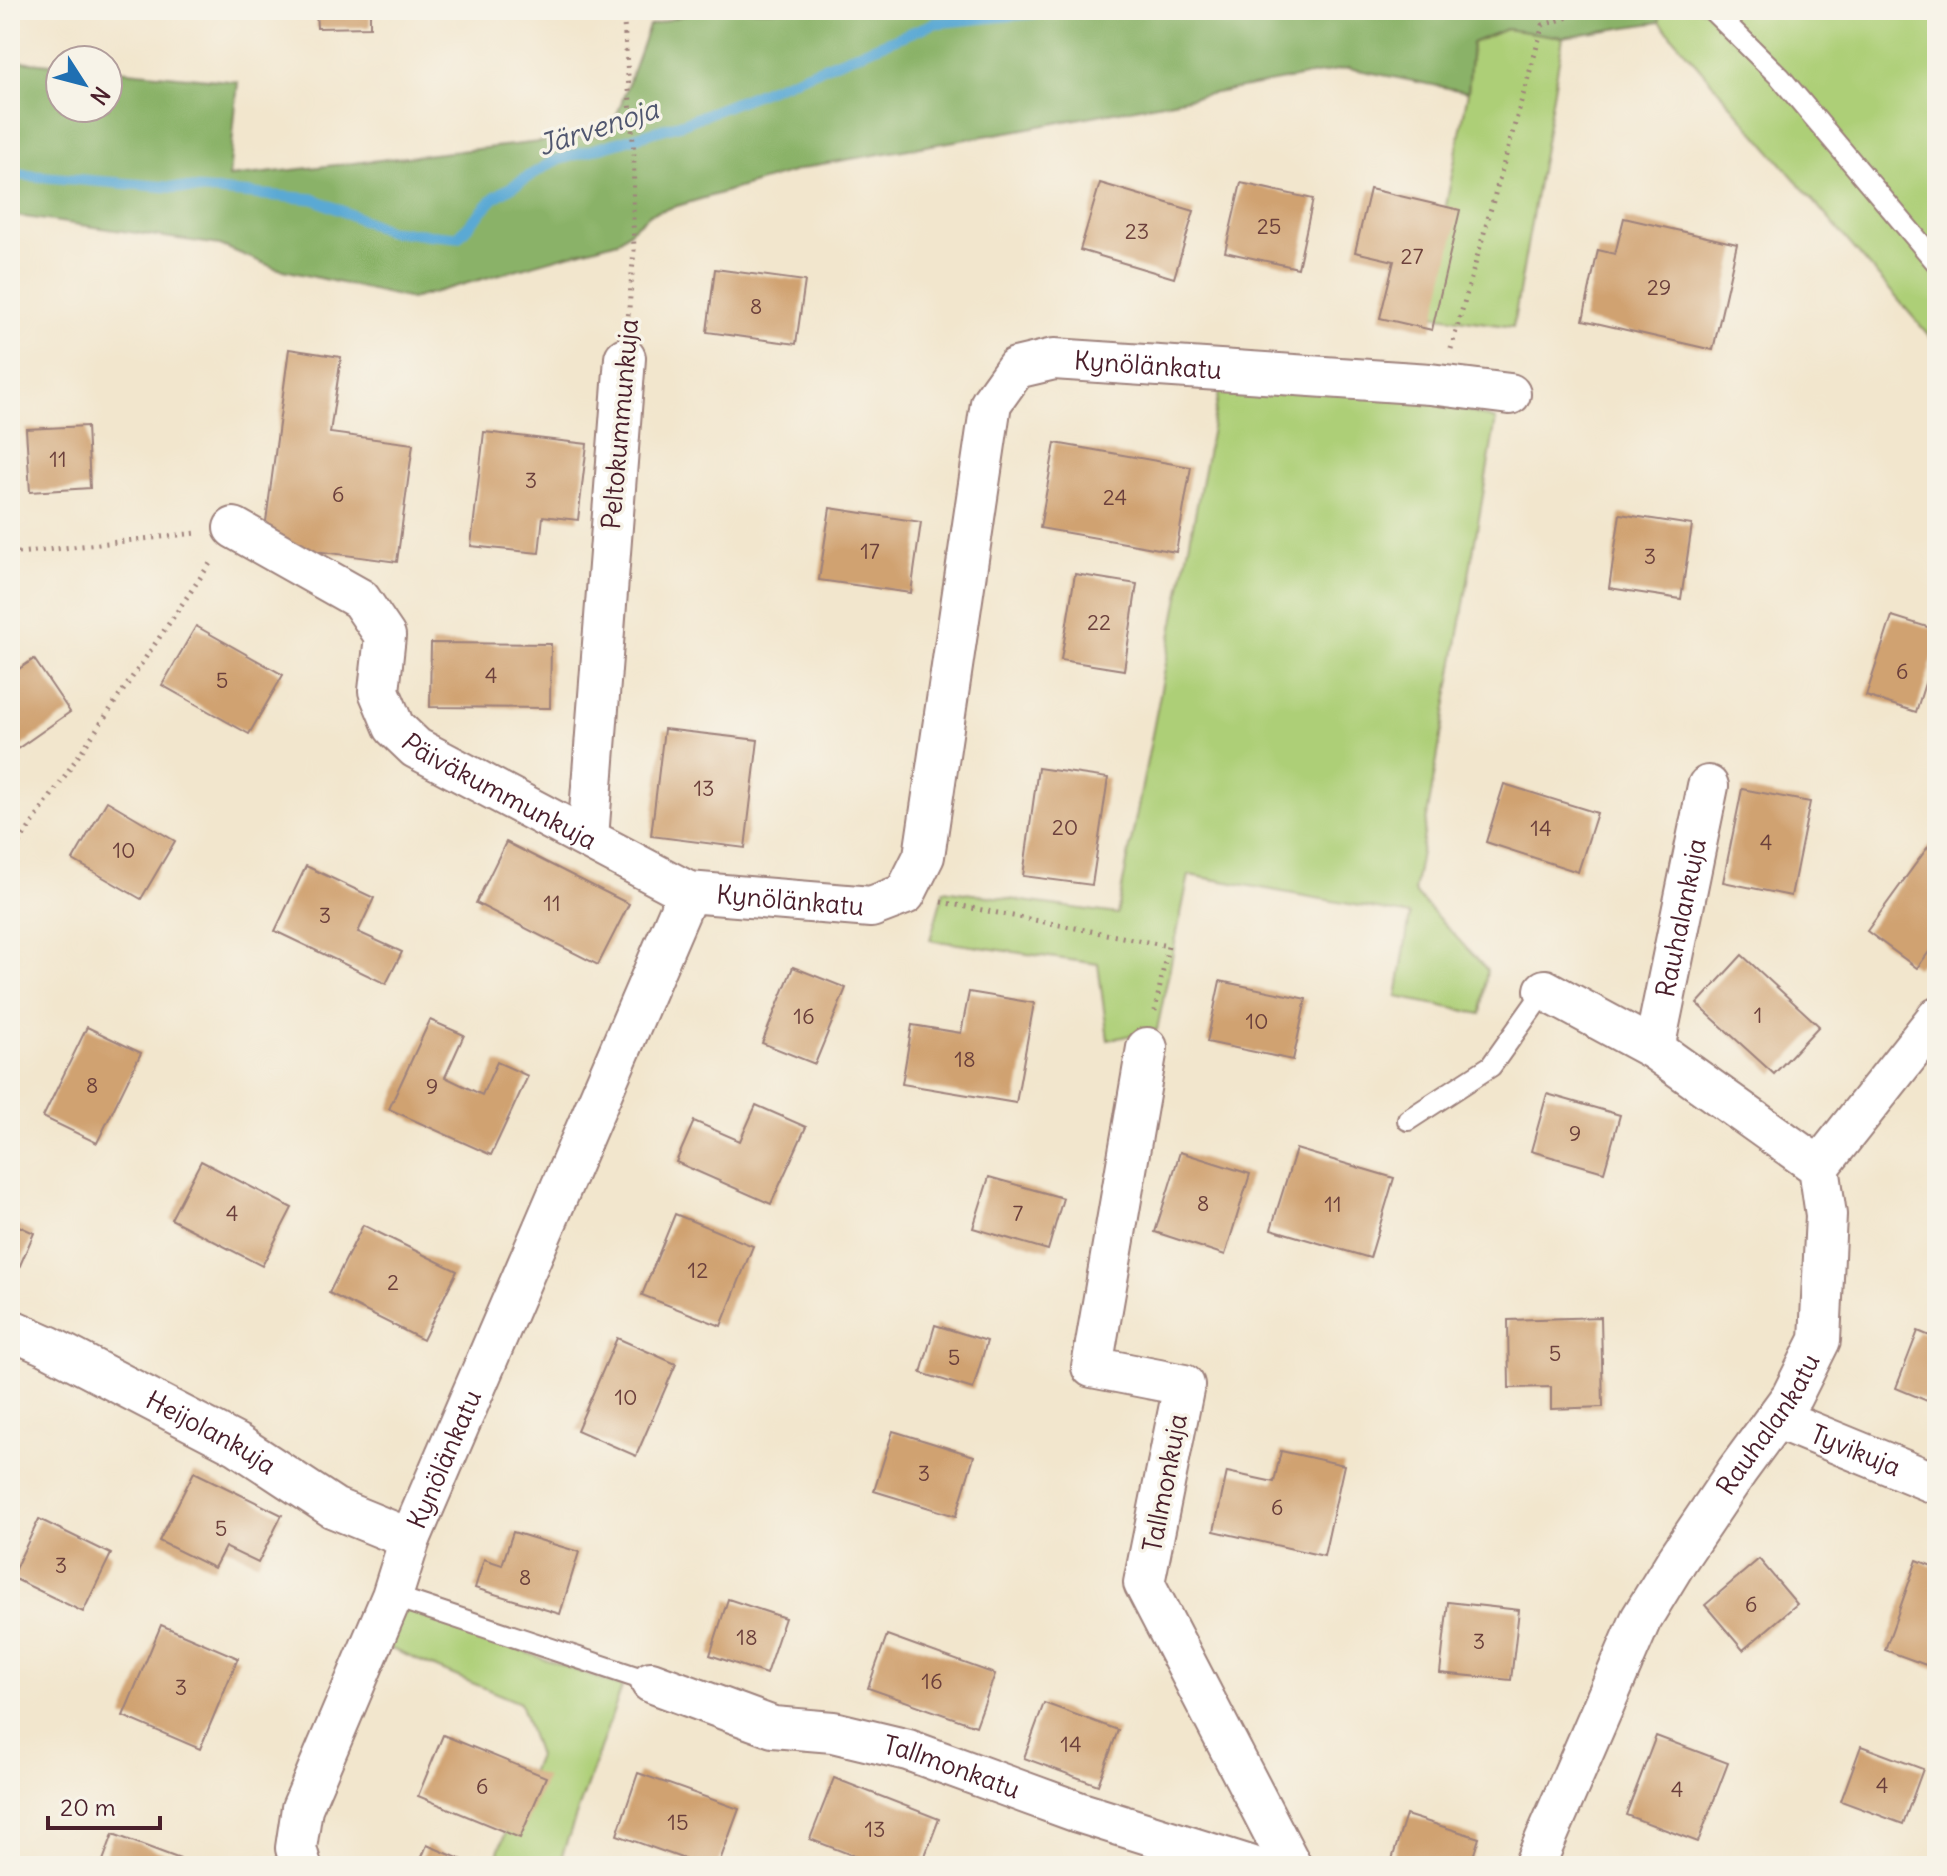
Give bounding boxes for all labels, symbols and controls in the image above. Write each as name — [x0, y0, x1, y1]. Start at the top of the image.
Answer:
north arrow — [44, 44, 124, 124]
text: N — [84, 81, 116, 110]
water label: Järvenoja — [533, 90, 665, 163]
house number: 25 — [1257, 212, 1281, 240]
house number: 23 — [1125, 217, 1149, 245]
house number: 27 — [1401, 242, 1424, 270]
house number: 29 — [1647, 273, 1671, 301]
house number: 8 — [750, 292, 762, 320]
street label: Peltokummunkuja — [594, 317, 645, 531]
street label: Kynölänkatu — [1073, 343, 1223, 386]
house number: 11 — [49, 445, 67, 473]
house number: 3 — [525, 466, 537, 494]
house number: 6 — [332, 480, 344, 508]
house number: 24 — [1103, 483, 1127, 511]
house number: 17 — [860, 537, 880, 565]
house number: 3 — [1644, 542, 1656, 570]
house number: 22 — [1087, 608, 1111, 636]
house number: 6 — [1896, 657, 1908, 685]
house number: 4 — [485, 661, 497, 689]
house number: 5 — [216, 666, 228, 694]
street label: Päiväkummunkuja — [395, 726, 603, 857]
house number: 13 — [693, 774, 715, 802]
house number: 20 — [1052, 813, 1078, 841]
house number: 14 — [1530, 814, 1552, 842]
house number: 4 — [1760, 828, 1772, 856]
street label: Rauhalankuja — [1648, 835, 1713, 1000]
house number: 10 — [112, 836, 136, 864]
street label: Kynölänkatu — [715, 877, 865, 922]
house number: 11 — [543, 889, 561, 917]
house number: 3 — [319, 901, 331, 929]
house number: 1 — [1754, 1001, 1762, 1029]
house number: 16 — [793, 1002, 815, 1030]
house number: 10 — [1245, 1007, 1269, 1035]
house number: 18 — [954, 1045, 976, 1073]
house number: 8 — [86, 1071, 98, 1099]
house number: 9 — [426, 1072, 438, 1100]
house number: 9 — [1569, 1119, 1581, 1147]
house number: 8 — [1197, 1189, 1209, 1217]
house number: 11 — [1324, 1190, 1342, 1218]
house number: 4 — [226, 1199, 238, 1227]
house number: 7 — [1013, 1199, 1024, 1227]
house number: 12 — [688, 1256, 708, 1284]
house number: 2 — [387, 1268, 399, 1296]
house number: 5 — [1549, 1339, 1561, 1367]
house number: 5 — [948, 1343, 960, 1371]
street label: Rauhalankatu — [1709, 1348, 1827, 1501]
street label: Heijolankuja — [140, 1383, 282, 1481]
house number: 10 — [614, 1383, 638, 1411]
street label: Kynölänkatu — [399, 1385, 488, 1534]
street label: Tallmonkuja — [1135, 1411, 1194, 1555]
street label: Tyvikuja — [1806, 1417, 1906, 1483]
house number: 3 — [918, 1459, 930, 1487]
house number: 6 — [1271, 1493, 1283, 1521]
house number: 5 — [215, 1514, 227, 1542]
house number: 3 — [55, 1551, 67, 1579]
house number: 8 — [519, 1563, 531, 1591]
house number: 6 — [1745, 1590, 1757, 1618]
house number: 18 — [736, 1623, 758, 1651]
house number: 3 — [1473, 1627, 1485, 1655]
house number: 16 — [921, 1667, 943, 1695]
house number: 3 — [175, 1673, 187, 1701]
street label: Tallmonkatu — [880, 1728, 1025, 1805]
house number: 14 — [1060, 1730, 1082, 1758]
house number: 4 — [1876, 1771, 1888, 1799]
house number: 6 — [476, 1772, 488, 1800]
house number: 4 — [1671, 1775, 1683, 1803]
scale bar — [48, 1780, 160, 1830]
text: 20 m — [60, 1792, 116, 1822]
house number: 15 — [667, 1808, 689, 1836]
house number: 13 — [864, 1815, 886, 1843]

